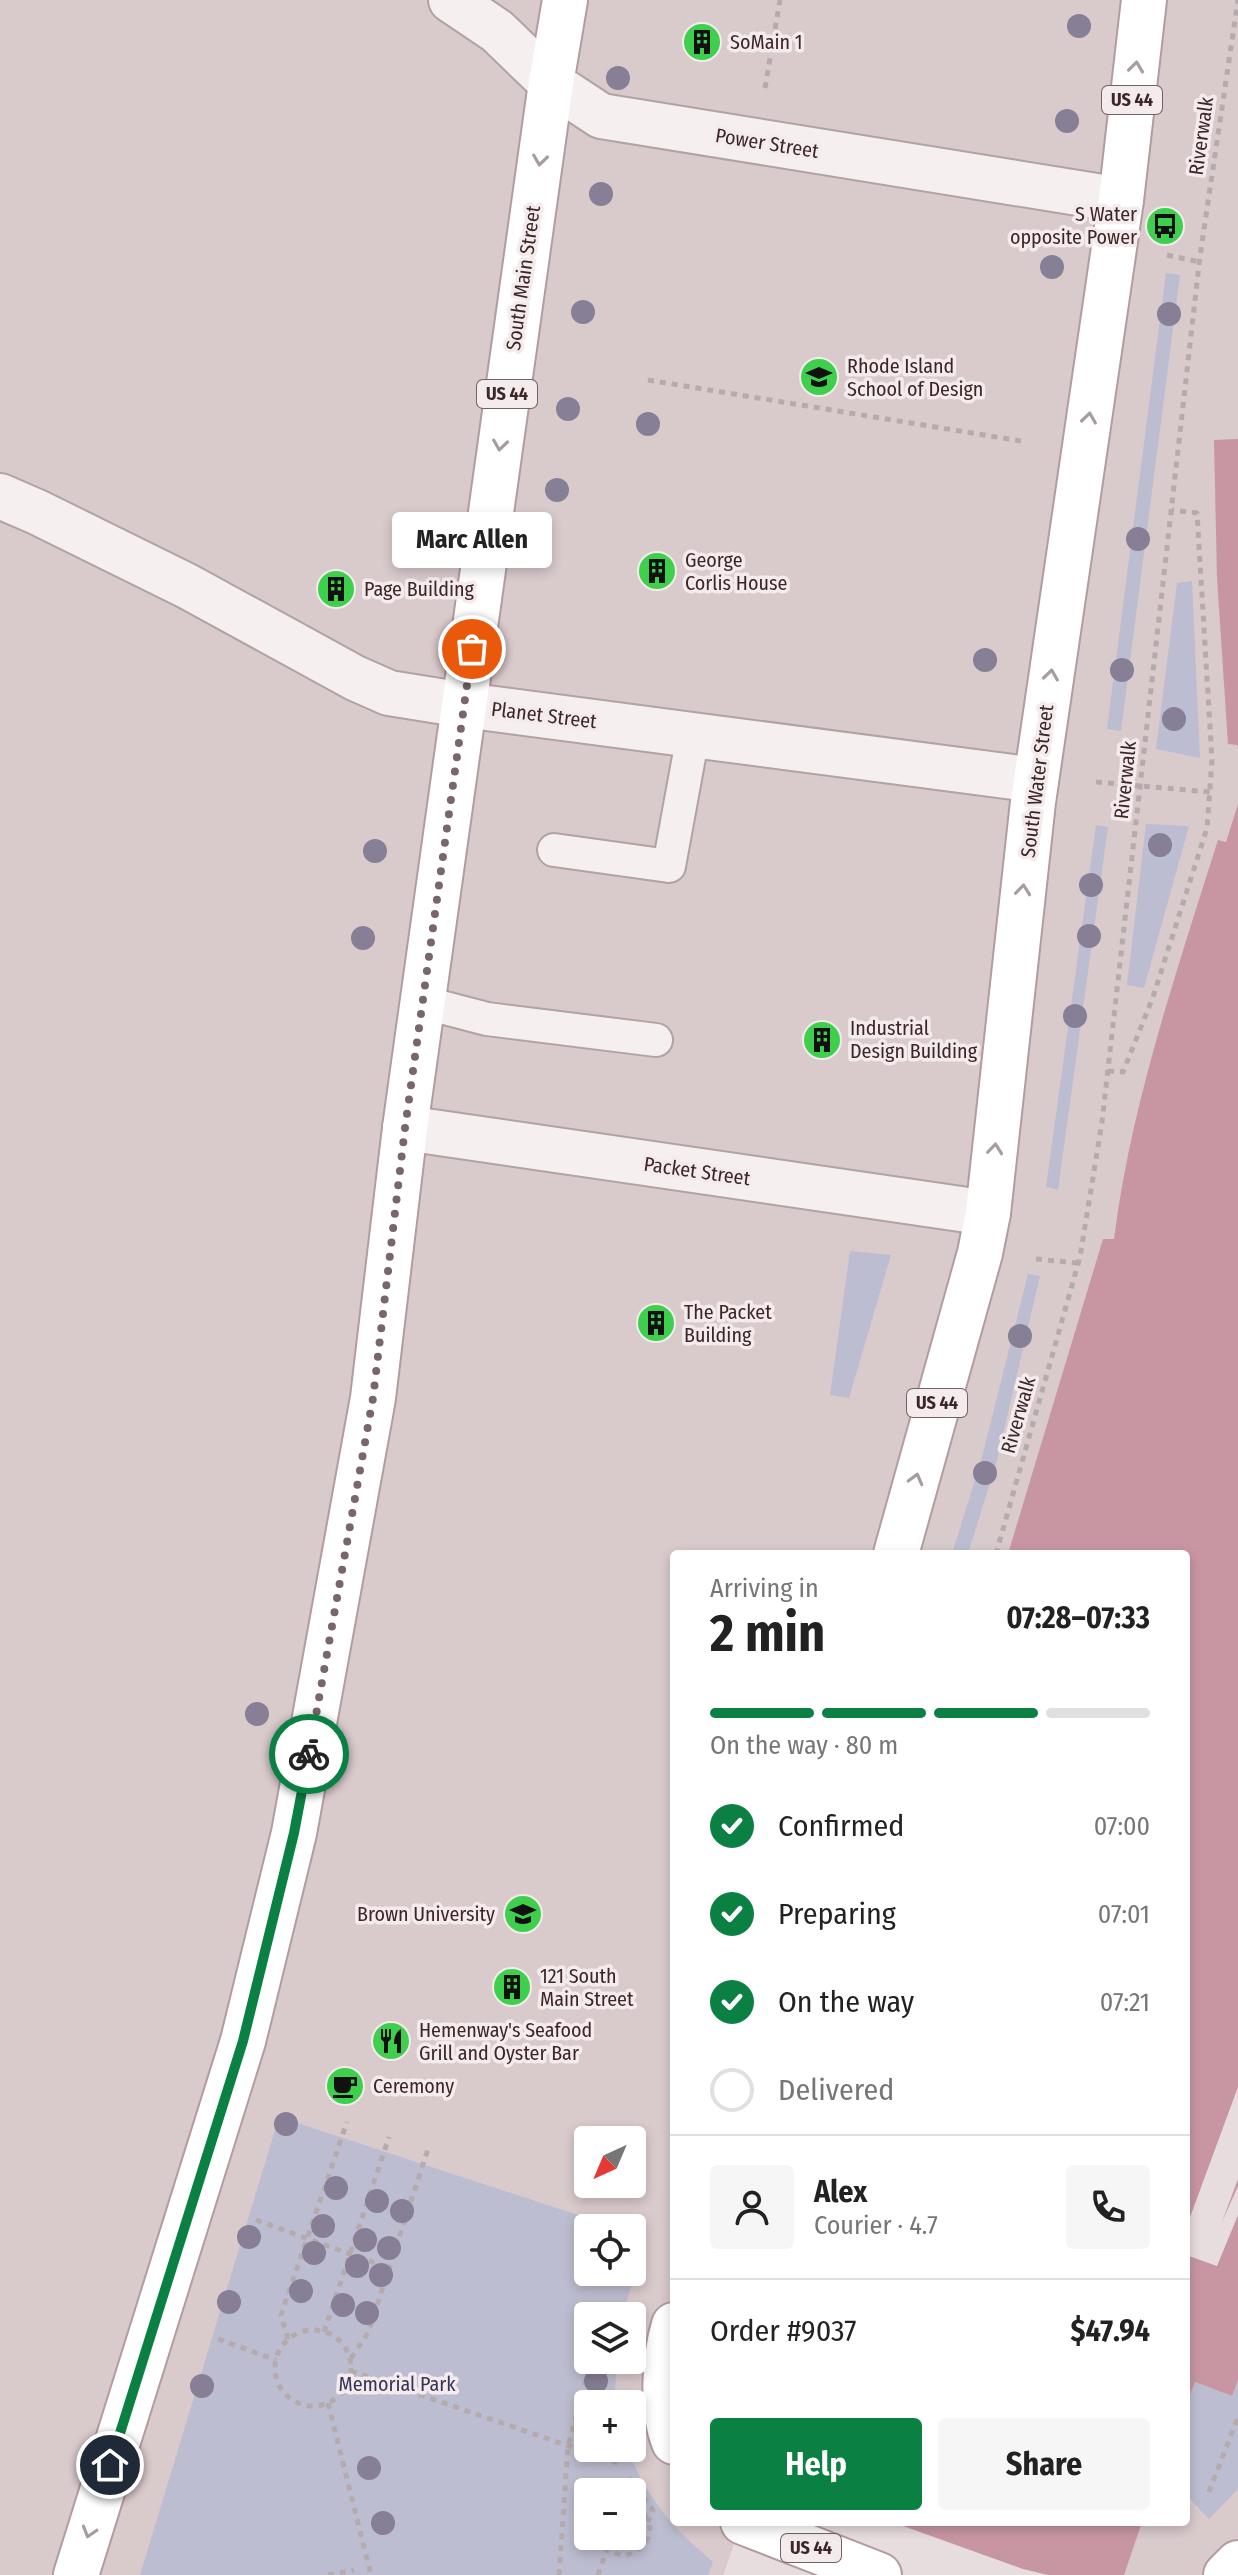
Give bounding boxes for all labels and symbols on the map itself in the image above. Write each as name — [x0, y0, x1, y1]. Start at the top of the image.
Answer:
building icon: SoMain 1 — [681, 21, 723, 63]
place label: SoMain 1 — [730, 30, 803, 54]
one-way arrow — [1128, 60, 1145, 73]
road number: US 44 — [1102, 86, 1162, 114]
street label: Riverwalk — [1184, 95, 1218, 177]
street label: Power Street — [714, 123, 821, 163]
one-way arrow — [532, 153, 549, 167]
place label: S Water opposite Power — [1010, 202, 1137, 249]
street label: South Main Street — [501, 204, 545, 352]
bus stop icon: S Water opposite Power — [1144, 205, 1186, 247]
place label: Rhode Island School of Design — [847, 354, 983, 401]
school or university icon: Rhode Island School of Design — [798, 356, 840, 398]
road number: US 44 — [477, 380, 537, 408]
one-way arrow — [1080, 411, 1097, 425]
one-way arrow — [492, 438, 509, 452]
callout: Marc Allen — [392, 513, 552, 569]
place label: George Corlis House — [685, 548, 787, 595]
building icon: George Corlis House — [636, 550, 678, 592]
building icon: Page Building — [315, 568, 357, 610]
place label: Page Building — [364, 577, 475, 601]
pin — [438, 615, 506, 683]
one-way arrow — [1042, 669, 1059, 682]
street label: Planet Street — [490, 697, 599, 733]
street label: South Water Street — [1016, 703, 1058, 859]
street label: Riverwalk — [1109, 739, 1141, 820]
one-way arrow — [1015, 883, 1032, 896]
place label: Industrial Design Building — [850, 1016, 978, 1063]
building icon: Industrial Design Building — [801, 1019, 843, 1061]
one-way arrow — [987, 1142, 1004, 1155]
street label: Packet Street — [642, 1152, 752, 1190]
place label: The Packet Building — [684, 1300, 772, 1347]
building icon: The Packet Building — [635, 1302, 677, 1344]
street label: Riverwalk — [996, 1373, 1041, 1456]
road number: US 44 — [907, 1389, 967, 1417]
one-way arrow — [907, 1472, 923, 1486]
courier — [269, 1714, 349, 1794]
school or university icon: Brown University — [502, 1893, 544, 1935]
place label: Brown University — [357, 1902, 495, 1926]
place label: 121 South Main Street — [540, 1964, 634, 2011]
building icon: 121 South Main Street — [491, 1966, 533, 2008]
place label: Hemenway's Seafood Grill and Oyster Bar — [419, 2018, 592, 2065]
restaurant icon: Hemenway's Seafood Grill and Oyster Bar — [370, 2020, 412, 2062]
cafe icon: Ceremony — [324, 2065, 366, 2107]
place label: Ceremony — [373, 2074, 454, 2098]
north arrow — [574, 2126, 646, 2198]
park label: Memorial Park — [338, 2372, 456, 2396]
pin — [76, 2431, 144, 2499]
one-way arrow — [83, 2525, 99, 2539]
road number: US 44 — [781, 2534, 841, 2562]

